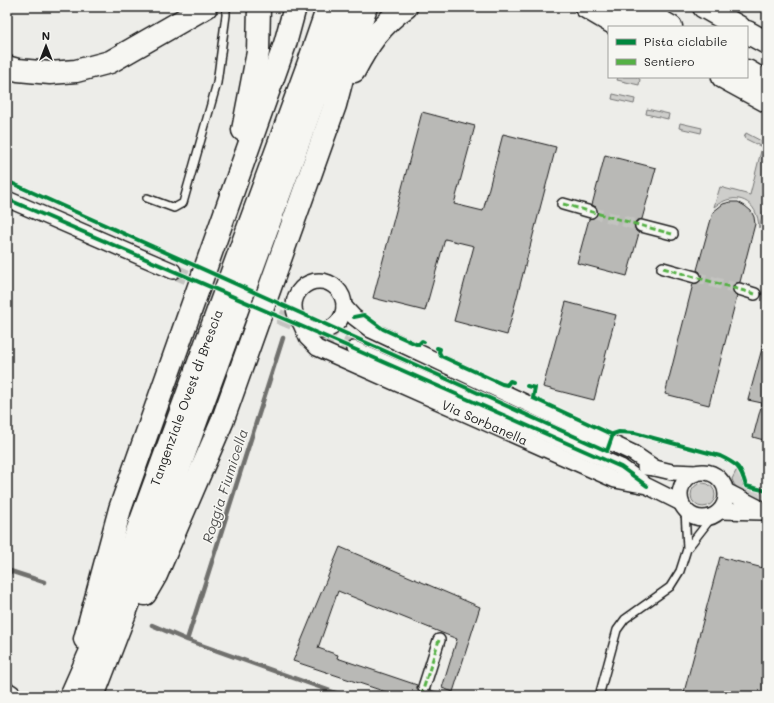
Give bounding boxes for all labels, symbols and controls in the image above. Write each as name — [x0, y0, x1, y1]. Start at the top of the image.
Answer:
north arrow — [26, 26, 66, 66]
legend — [608, 26, 748, 78]
text: N — [42, 28, 50, 43]
text: Pista ciclabile — [644, 33, 727, 49]
text: Sentiero — [644, 53, 694, 69]
street label: Tangenziale Ovest di Brescia — [146, 307, 226, 488]
street label: Via Sorbanella — [439, 395, 531, 448]
water label: Roggia Fiumicella — [197, 426, 252, 545]

